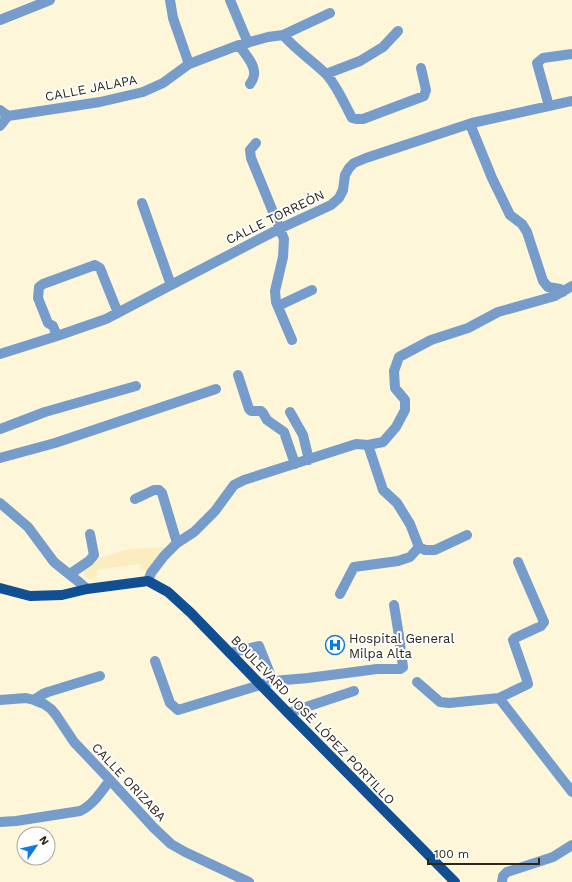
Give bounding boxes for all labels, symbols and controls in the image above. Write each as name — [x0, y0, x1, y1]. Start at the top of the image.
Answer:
street label: CALLE JALAPA — [44, 72, 139, 104]
street label: CALLE TORREÓN — [223, 186, 327, 247]
place label: Hospital General Milpa Alta — [349, 631, 454, 661]
street label: BOULEVARD JOSÉ LÓPEZ PORTILLO — [228, 632, 399, 807]
hospital icon: Hospital General Milpa Alta — [324, 634, 346, 656]
street label: CALLE ORIZABA — [89, 740, 169, 825]
north arrow — [16, 826, 56, 866]
text: N — [36, 834, 52, 848]
scale bar — [428, 840, 539, 866]
text: 100 m — [434, 847, 469, 861]

